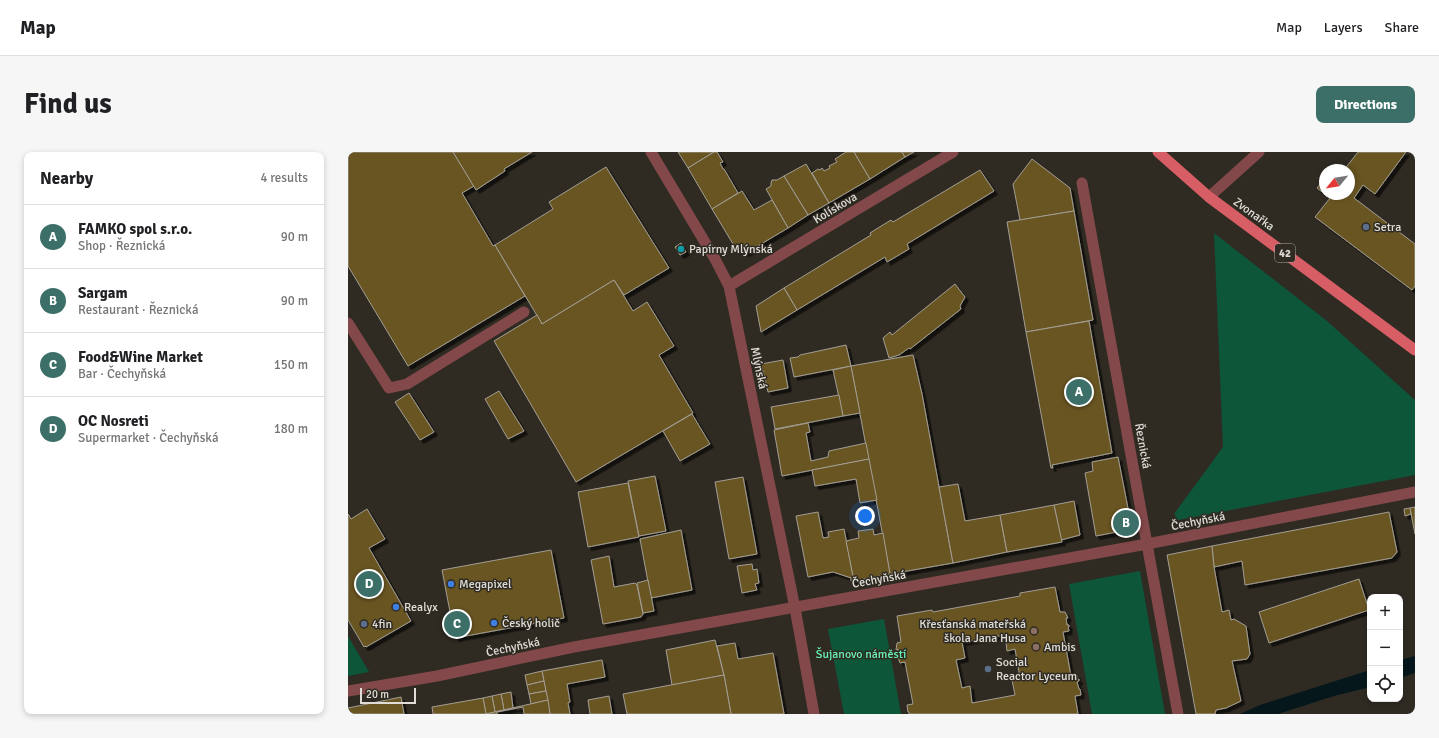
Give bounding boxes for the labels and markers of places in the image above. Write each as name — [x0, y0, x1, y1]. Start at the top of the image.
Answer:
place label: Setra — [1374, 220, 1401, 235]
marker: Setra — [1361, 222, 1371, 232]
place label: Papírny Mlýnská — [689, 242, 773, 257]
marker: Papírny Mlýnská — [676, 244, 686, 254]
pin: A — [1066, 377, 1092, 407]
pin: B — [1113, 508, 1139, 538]
pin: D — [356, 569, 382, 599]
place label: Megapixel — [459, 577, 512, 592]
marker: Megapixel — [446, 579, 456, 589]
place label: Realyx — [404, 600, 438, 615]
marker: Realyx — [391, 602, 401, 612]
pin: C — [444, 609, 470, 639]
place label: Český holič — [502, 616, 560, 631]
place label: 4fin — [372, 617, 392, 632]
place label: Křesťanská mateřská škola Jana Husa — [919, 617, 1026, 646]
marker: Český holič — [489, 618, 499, 628]
marker: 4fin — [359, 619, 369, 629]
marker: Křesťanská mateřská škola Jana Husa — [1029, 626, 1039, 636]
place label: Ambis — [1044, 640, 1076, 655]
marker: Ambis — [1031, 642, 1041, 652]
place label: Social Reactor Lyceum — [996, 655, 1077, 684]
marker: Social Reactor Lyceum — [983, 664, 993, 674]

